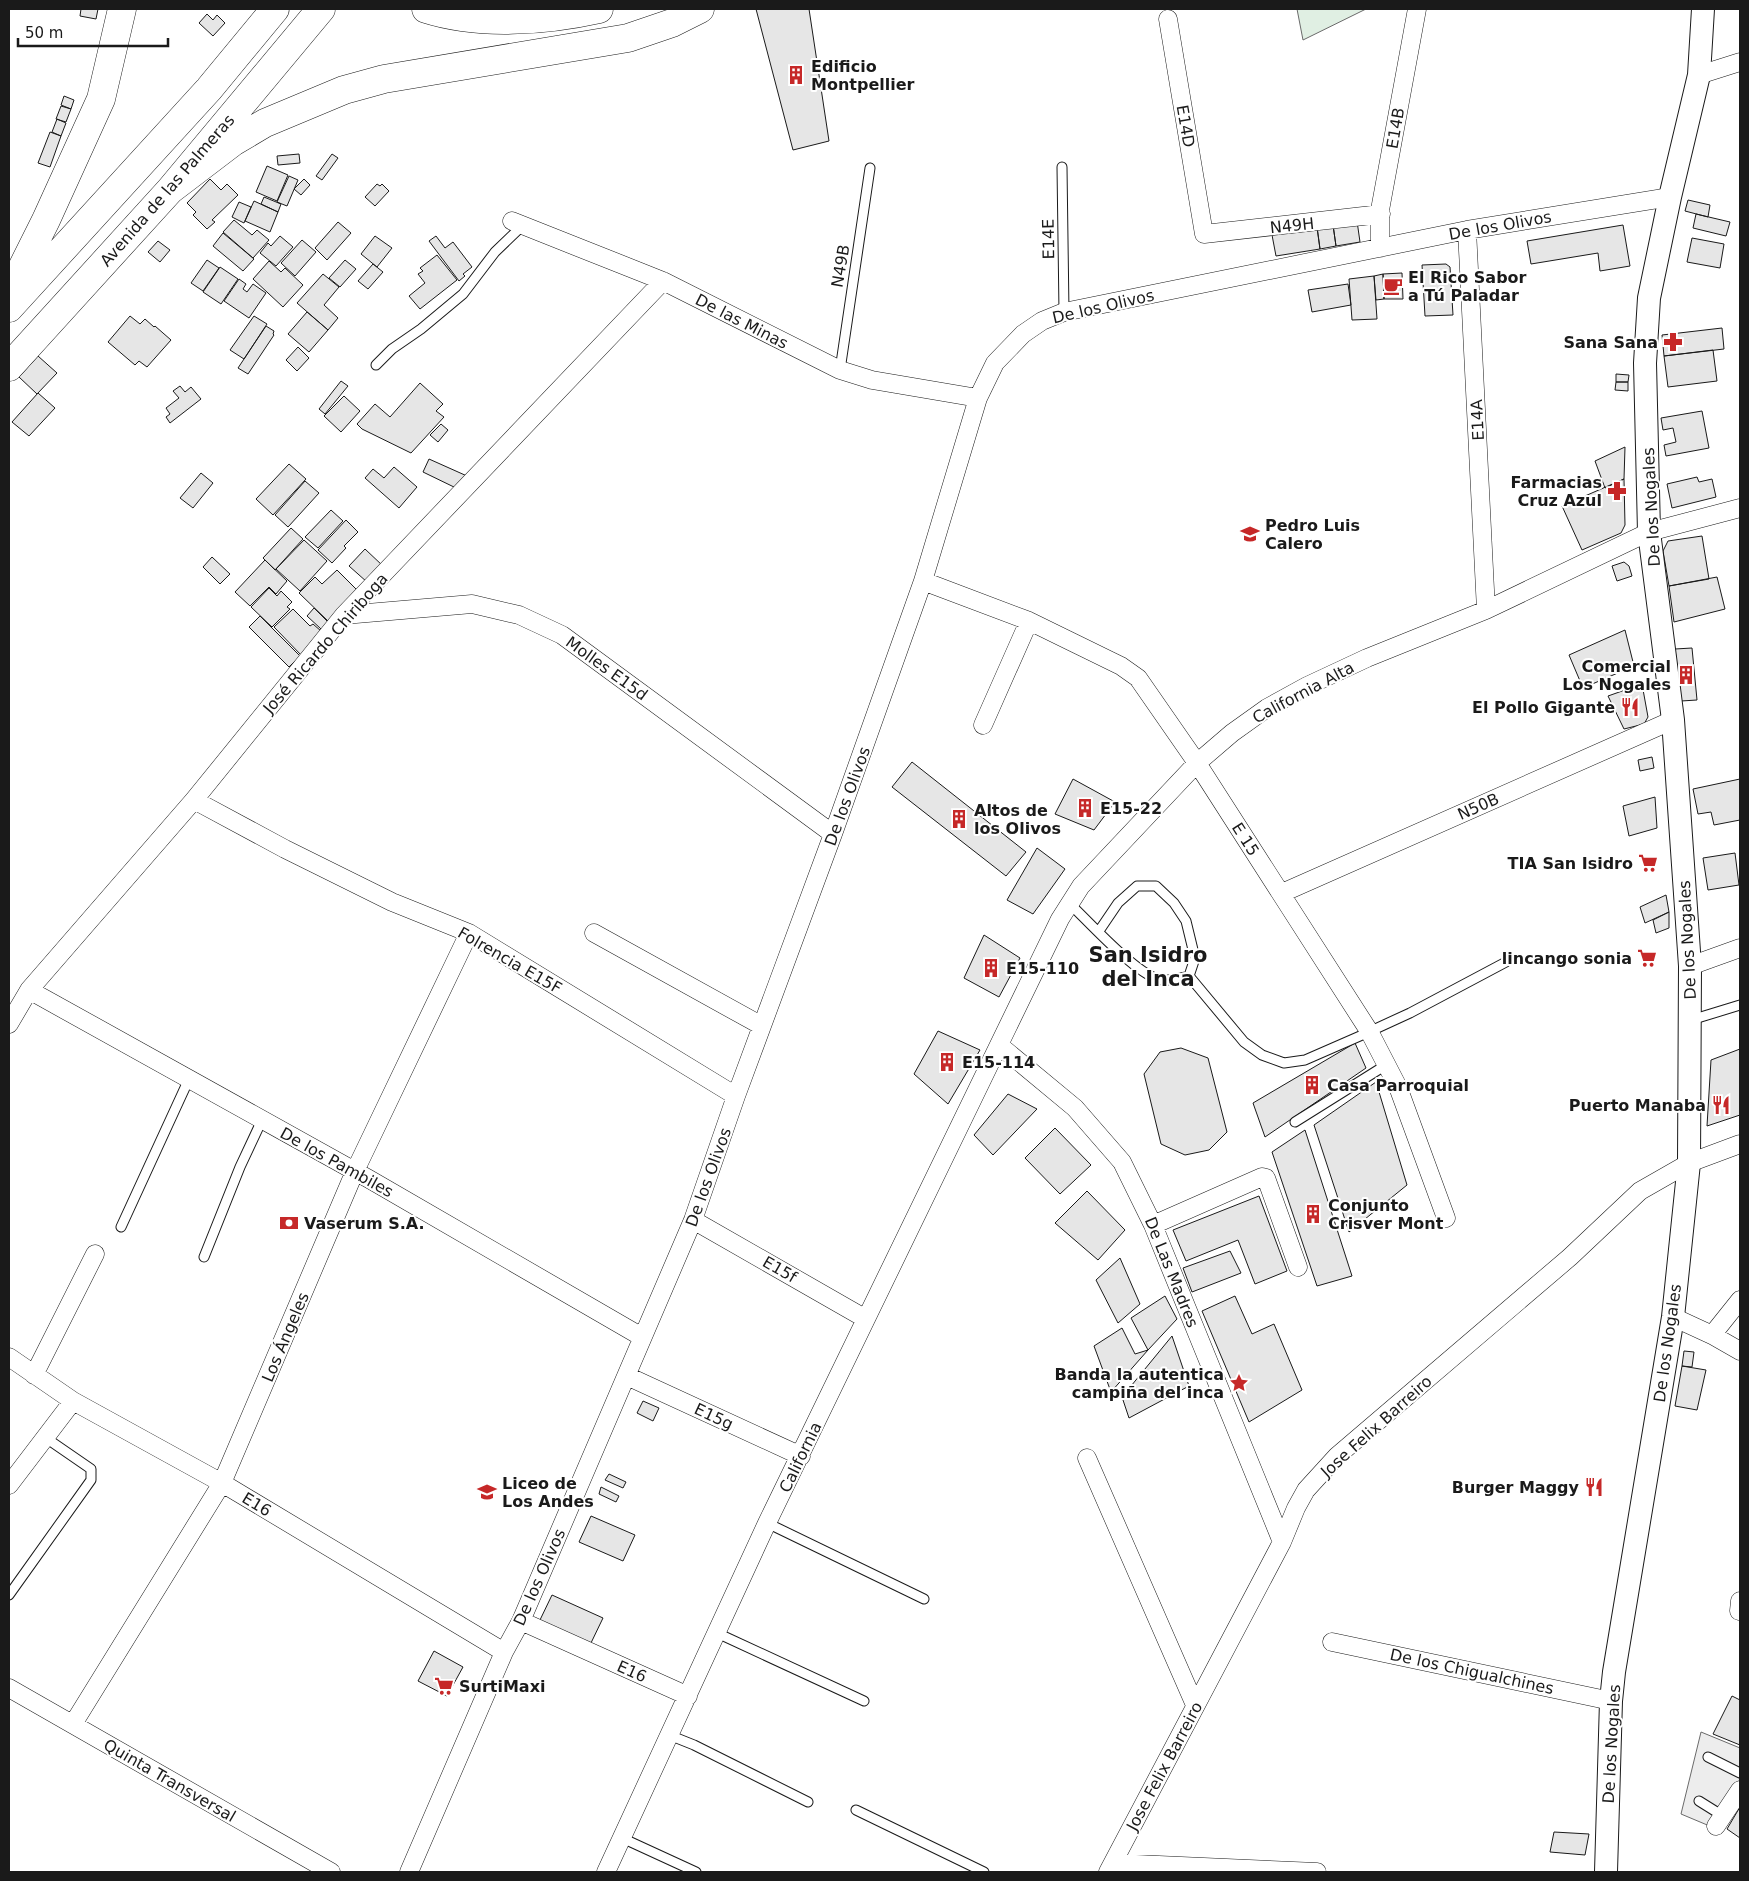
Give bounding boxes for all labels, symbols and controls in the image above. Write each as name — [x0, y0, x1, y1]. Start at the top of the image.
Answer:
scale bar — [18, 15, 168, 47]
text: 50 m — [25, 24, 63, 42]
place label: Edificio Montpellier — [811, 57, 915, 94]
building icon: Edificio Montpellier — [785, 64, 807, 86]
street label: E14D — [1172, 103, 1199, 149]
street label: E14B — [1383, 106, 1408, 150]
street label: Avenida de las Palmeras — [96, 110, 239, 270]
street label: De los Olivos — [1447, 207, 1553, 244]
street label: N49H — [1269, 214, 1315, 237]
street label: E14E — [1039, 219, 1058, 259]
street label: N49B — [827, 243, 854, 289]
place label: El Rico Sabor a Tú Paladar — [1408, 268, 1527, 305]
cafe icon: El Rico Sabor a Tú Paladar — [1382, 275, 1404, 297]
street label: De los Olivos — [1050, 286, 1156, 327]
street label: De las Minas — [692, 290, 791, 353]
pharmacy icon: Sana Sana — [1662, 331, 1684, 353]
place label: Sana Sana — [1563, 333, 1658, 352]
street label: E14A — [1467, 399, 1488, 441]
street label: De los Nogales — [1639, 447, 1664, 567]
place label: Farmacias Cruz Azul — [1511, 473, 1602, 510]
pharmacy icon: Farmacias Cruz Azul — [1606, 480, 1628, 502]
place label: Pedro Luis Calero — [1265, 516, 1360, 553]
school or university icon: Pedro Luis Calero — [1239, 523, 1261, 545]
street label: José Ricardo Chiriboga — [259, 569, 392, 718]
street label: Molles E15d — [562, 632, 651, 704]
place label: Comercial Los Nogales — [1562, 657, 1671, 694]
street label: California Alta — [1249, 658, 1357, 727]
building icon: Comercial Los Nogales — [1675, 664, 1697, 686]
restaurant icon: El Pollo Gigante — [1619, 696, 1641, 718]
place label: El Pollo Gigante — [1472, 698, 1615, 717]
street label: De los Olivos — [821, 744, 874, 848]
street label: N50B — [1455, 789, 1502, 824]
building icon: E15-22 — [1074, 797, 1096, 819]
place label: E15-22 — [1100, 799, 1162, 818]
place label: Altos de los Olivos — [974, 801, 1061, 838]
building icon: Altos de los Olivos — [948, 808, 970, 830]
street label: E 15 — [1228, 819, 1263, 859]
supermarket icon: TIA San Isidro — [1637, 852, 1659, 874]
place label: TIA San Isidro — [1508, 854, 1633, 873]
street label: De los Nogales — [1675, 880, 1700, 1000]
street label: Folrencia E15F — [454, 923, 565, 998]
district label: San Isidro del Inca — [1089, 943, 1207, 991]
supermarket icon: lincango sonia — [1636, 947, 1658, 969]
place label: lincango sonia — [1502, 949, 1632, 968]
building icon: E15-110 — [980, 957, 1002, 979]
place label: E15-110 — [1006, 959, 1079, 978]
building icon: E15-114 — [936, 1051, 958, 1073]
place label: E15-114 — [962, 1053, 1035, 1072]
building icon: Casa Parroquial — [1301, 1074, 1323, 1096]
place label: Casa Parroquial — [1327, 1076, 1469, 1095]
restaurant icon: Puerto Manaba — [1710, 1094, 1732, 1116]
place label: Puerto Manaba — [1569, 1096, 1706, 1115]
street label: De los Pambiles — [277, 1123, 397, 1201]
street label: De los Olivos — [682, 1125, 735, 1229]
place label: Conjunto Crisver Mont — [1328, 1196, 1444, 1233]
building icon: Conjunto Crisver Mont — [1302, 1203, 1324, 1225]
bank icon: Vaserum S.A. — [278, 1212, 300, 1234]
place label: Vaserum S.A. — [304, 1214, 425, 1233]
street label: De Las Madres — [1141, 1214, 1202, 1330]
street label: E15f — [759, 1252, 800, 1287]
street label: De los Nogales — [1650, 1283, 1685, 1403]
street label: Los Ángeles — [258, 1290, 313, 1385]
place label: Banda la autentica campiña del inca — [1054, 1365, 1224, 1402]
street label: Jose Felix Barreiro — [1316, 1371, 1436, 1482]
place icon: Banda la autentica campiña del inca — [1228, 1372, 1250, 1394]
street label: E15g — [691, 1399, 736, 1434]
street label: California — [775, 1419, 826, 1496]
place label: Liceo de Los Andes — [502, 1474, 594, 1511]
restaurant icon: Burger Maggy — [1583, 1476, 1605, 1498]
place label: Burger Maggy — [1452, 1478, 1580, 1497]
school or university icon: Liceo de Los Andes — [476, 1481, 498, 1503]
street label: E16 — [239, 1488, 275, 1520]
street label: De los Olivos — [510, 1526, 569, 1629]
street label: De los Chigualchines — [1388, 1645, 1556, 1698]
street label: E16 — [614, 1657, 650, 1686]
supermarket icon: SurtiMaxi — [433, 1675, 455, 1697]
place label: SurtiMaxi — [459, 1677, 545, 1696]
street label: De los Nogales — [1599, 1684, 1624, 1804]
street label: Jose Felix Barreiro — [1122, 1699, 1206, 1835]
street label: Quinta Transversal — [100, 1735, 239, 1826]

